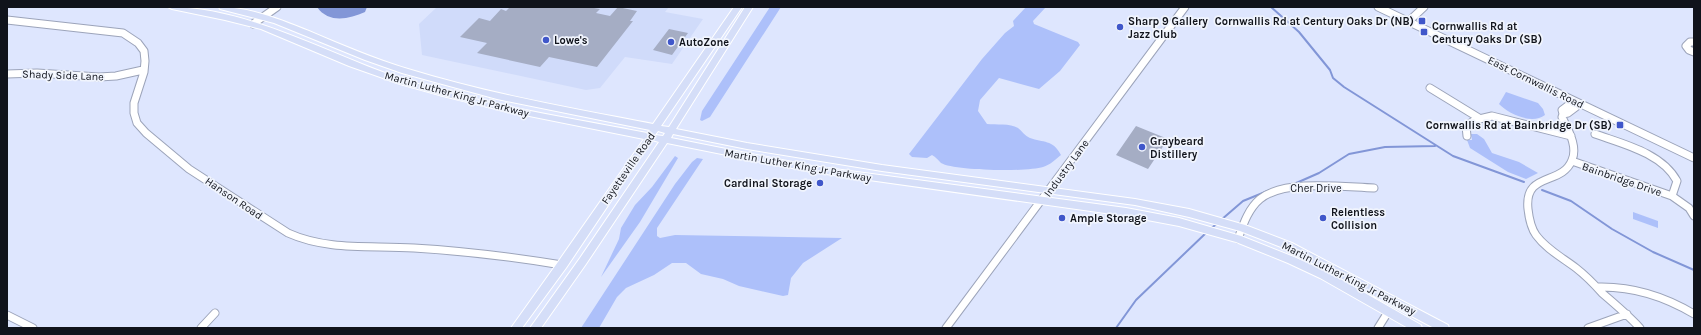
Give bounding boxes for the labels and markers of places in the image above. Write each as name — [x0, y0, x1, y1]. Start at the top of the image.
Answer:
place label: Sharp 9 Gallery Jazz Club — [1128, 15, 1208, 41]
place label: Cornwallis Rd at Century Oaks Dr (NB) — [1215, 15, 1414, 28]
marker: Cornwallis Rd at Century Oaks Dr (NB) — [1417, 16, 1427, 26]
place label: Cornwallis Rd at Century Oaks Dr (SB) — [1432, 20, 1542, 46]
marker: Sharp 9 Gallery Jazz Club — [1115, 22, 1125, 32]
marker: Cornwallis Rd at Century Oaks Dr (SB) — [1419, 27, 1429, 37]
place label: Lowe's — [554, 34, 588, 47]
marker: Lowe's — [541, 35, 551, 45]
place label: AutoZone — [679, 36, 729, 49]
marker: AutoZone — [666, 37, 676, 47]
place label: Cornwallis Rd at Bainbridge Dr (SB) — [1426, 119, 1612, 132]
marker: Cornwallis Rd at Bainbridge Dr (SB) — [1615, 120, 1625, 130]
place label: Graybeard Distillery — [1150, 135, 1204, 161]
marker: Graybeard Distillery — [1137, 142, 1147, 152]
place label: Cardinal Storage — [724, 177, 812, 190]
marker: Cardinal Storage — [815, 178, 825, 188]
place label: Relentless Collision — [1331, 206, 1385, 232]
place label: Ample Storage — [1070, 212, 1147, 225]
marker: Ample Storage — [1057, 213, 1067, 223]
marker: Relentless Collision — [1318, 213, 1328, 223]

